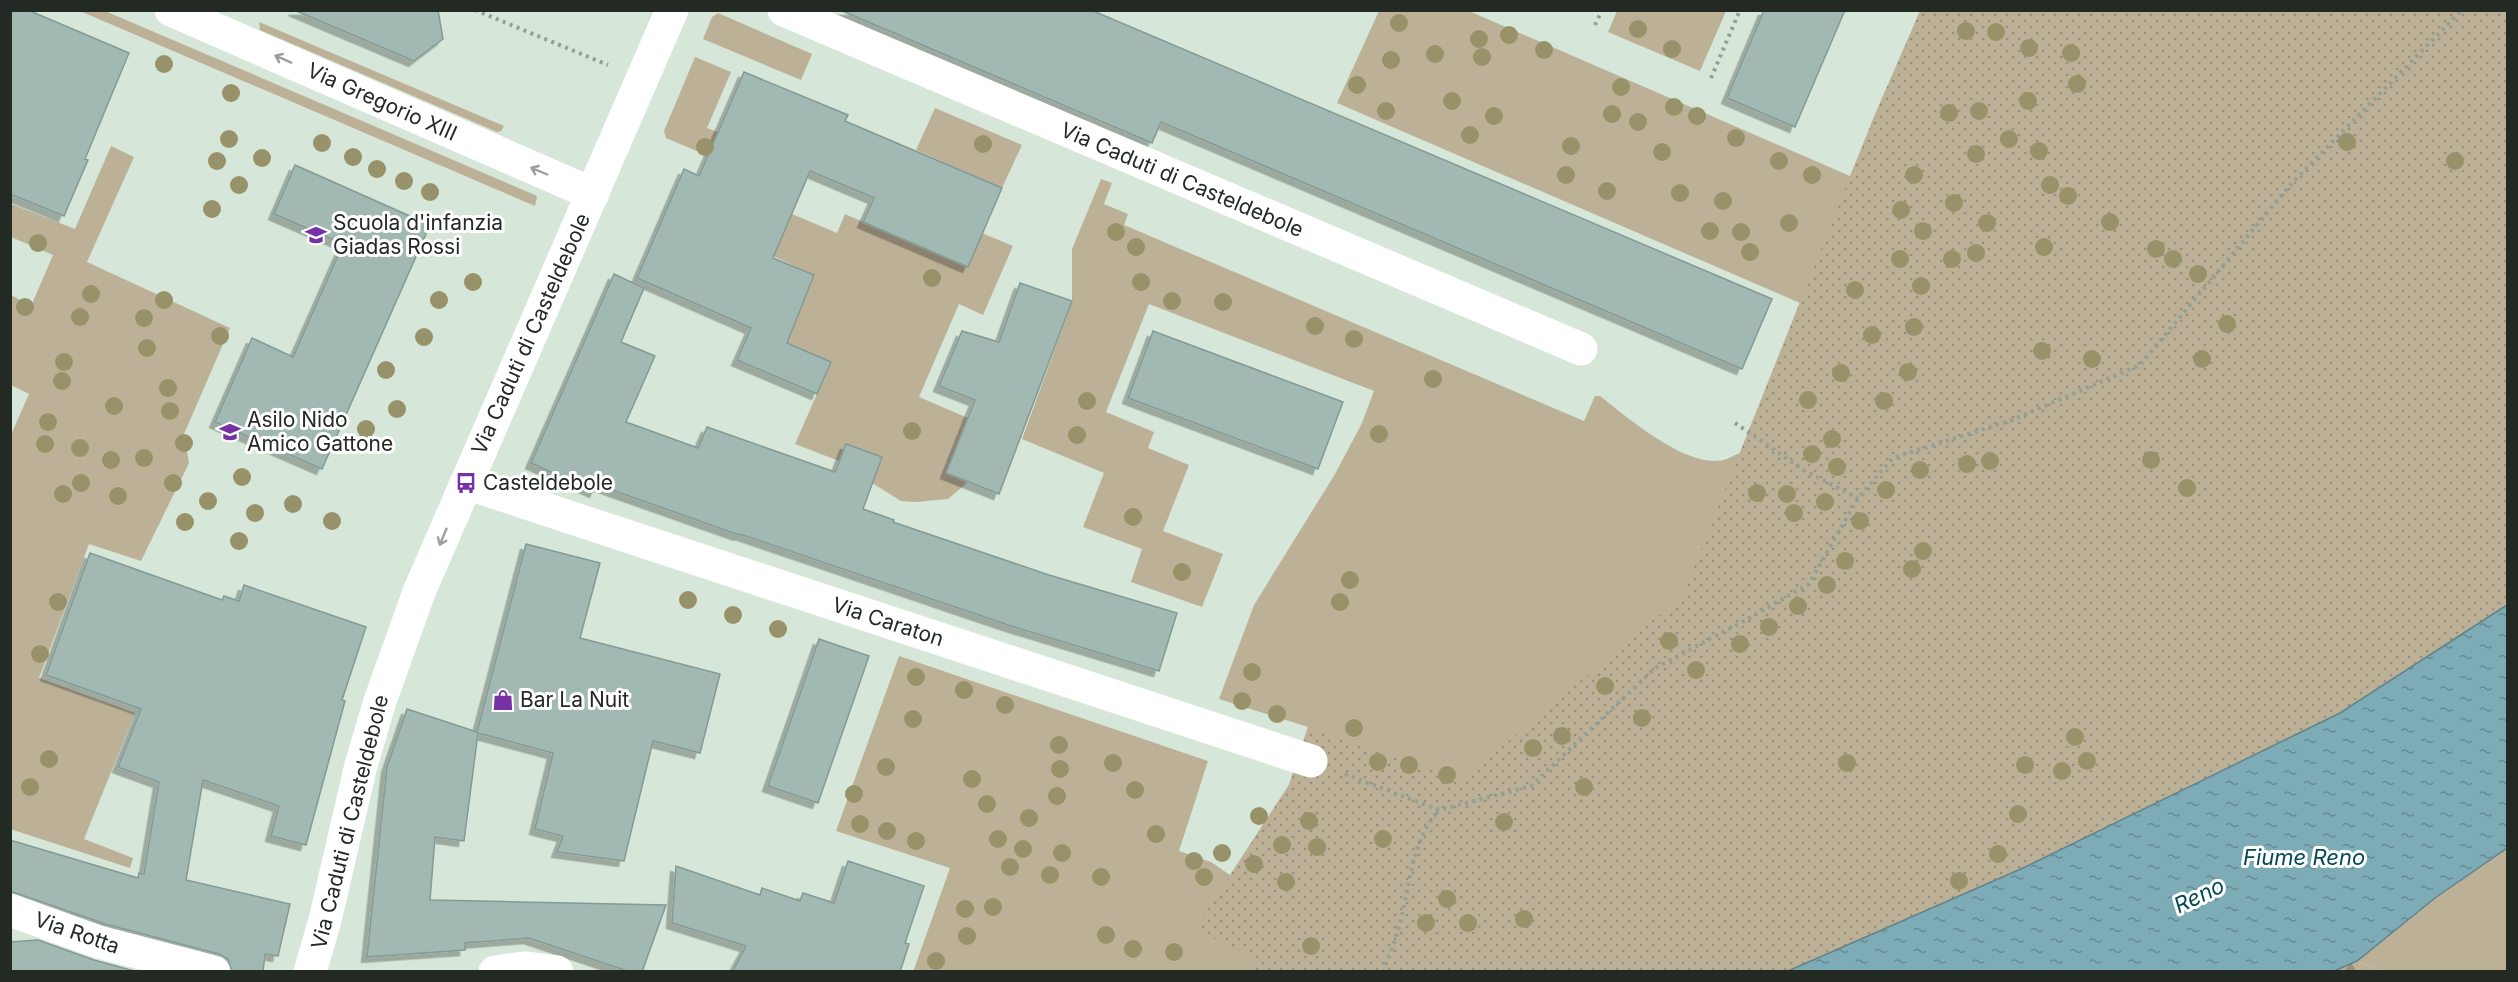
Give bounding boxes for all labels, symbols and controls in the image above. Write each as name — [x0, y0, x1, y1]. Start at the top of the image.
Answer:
one-way arrow — [275, 53, 293, 64]
street label: Via Gregorio XIII — [303, 57, 461, 146]
street label: Via Caduti di Casteldebole — [1057, 117, 1307, 242]
one-way arrow — [530, 165, 549, 176]
street label: Via Caduti di Casteldebole — [466, 209, 595, 458]
place label: Scuola d'infanzia Giadas Rossi — [333, 210, 503, 259]
school or university icon: Scuola d'infanzia Giadas Rossi — [304, 223, 328, 247]
place label: Asilo Nido Amico Gattone — [247, 407, 393, 456]
school or university icon: Asilo Nido Amico Gattone — [218, 420, 242, 444]
place label: Casteldebole — [483, 470, 613, 495]
bus stop icon: Casteldebole — [454, 471, 478, 495]
one-way arrow — [437, 527, 448, 546]
street label: Via Caraton — [829, 592, 947, 651]
place label: Bar La Nuit — [520, 687, 629, 712]
shop icon: Bar La Nuit — [491, 688, 515, 712]
street label: Via Caduti di Casteldebole — [306, 692, 393, 952]
water label: Fiume Reno — [2243, 844, 2365, 870]
water label: Reno — [2170, 872, 2228, 918]
street label: Via Rotta — [31, 906, 123, 959]

